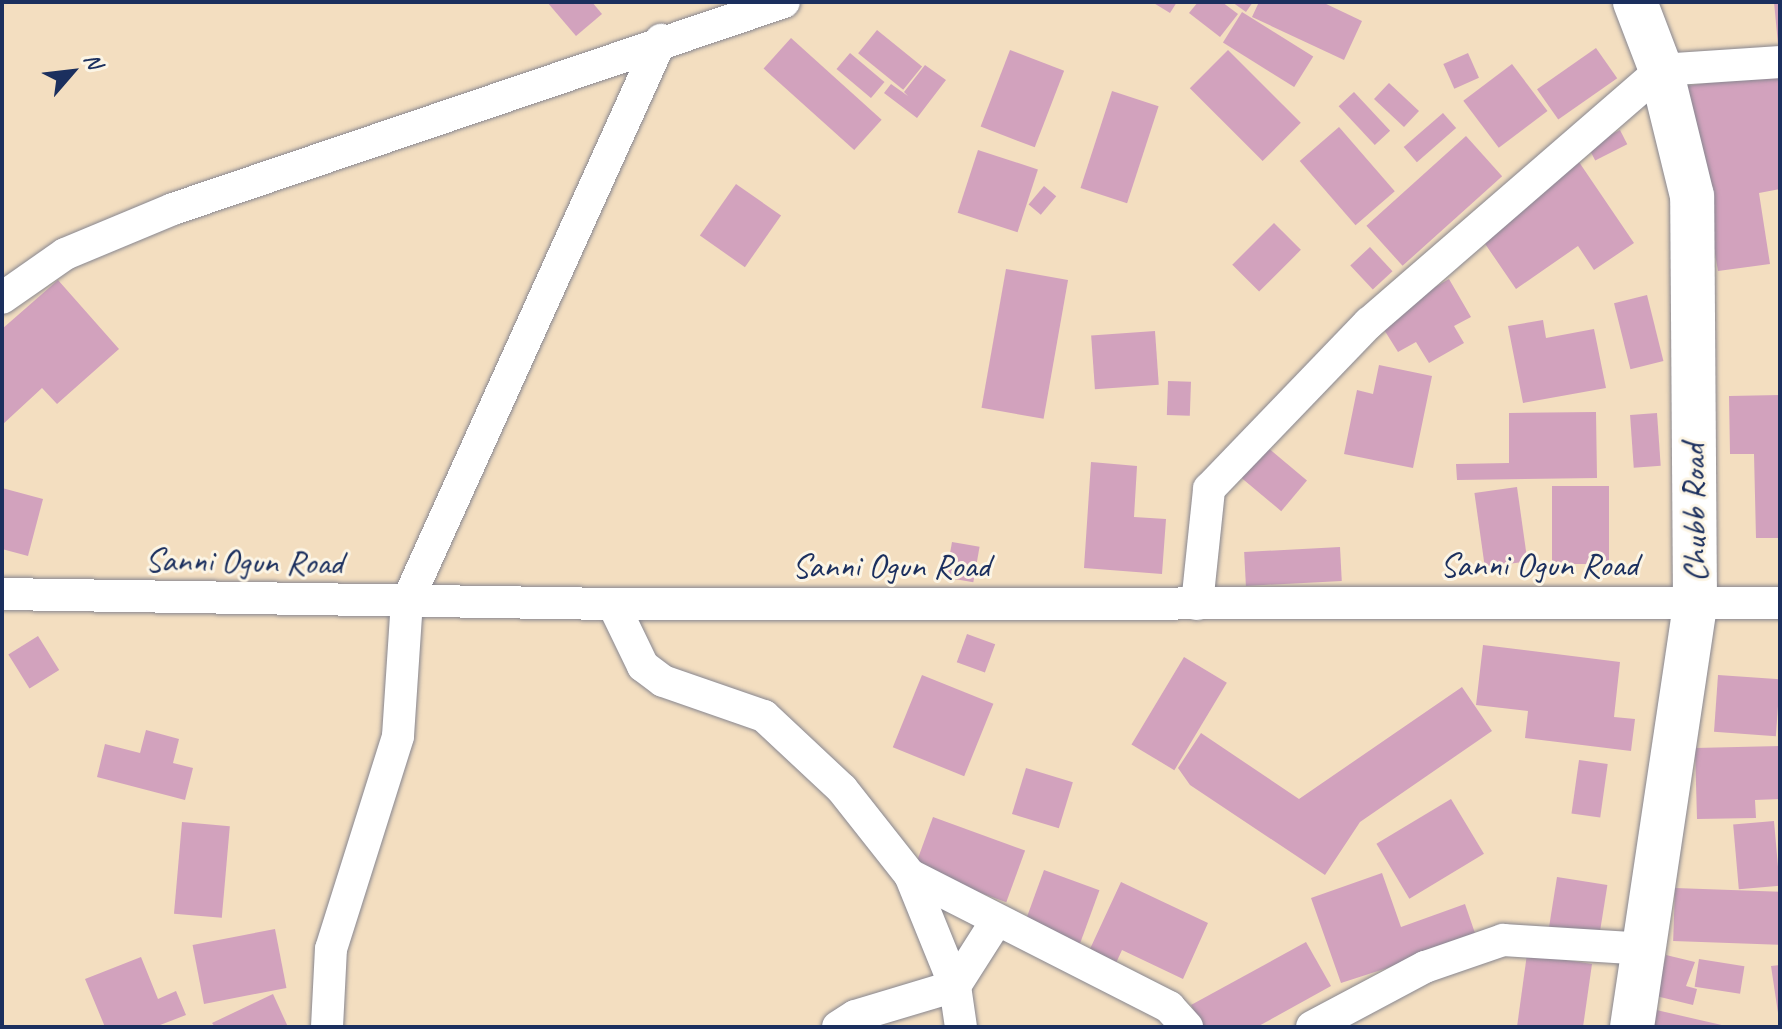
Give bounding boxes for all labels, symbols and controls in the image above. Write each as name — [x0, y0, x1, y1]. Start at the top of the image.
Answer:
north arrow — [32, 32, 112, 112]
text: N — [78, 48, 109, 73]
street label: Chubb Road — [1672, 443, 1716, 583]
street label: Sanni Ogun Road — [144, 539, 344, 583]
street label: Sanni Ogun Road — [1440, 545, 1638, 585]
street label: Sanni Ogun Road — [792, 546, 990, 586]

